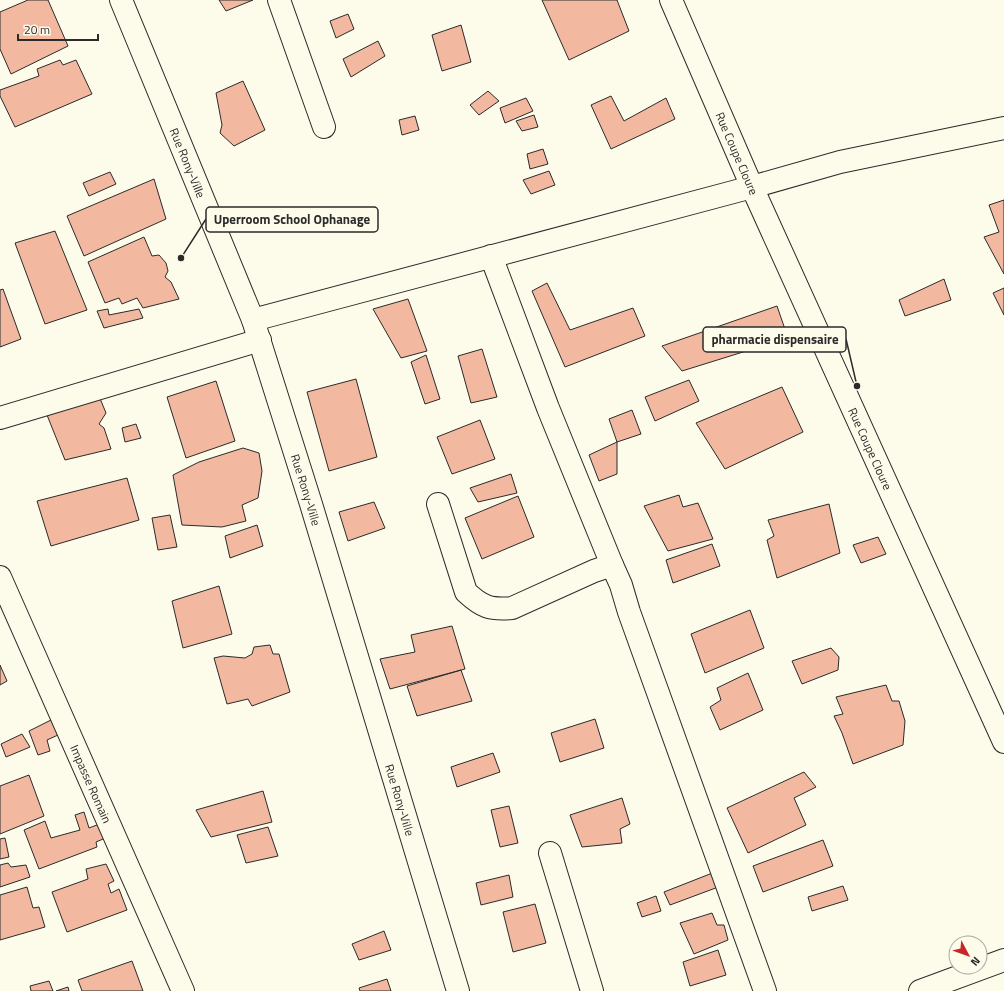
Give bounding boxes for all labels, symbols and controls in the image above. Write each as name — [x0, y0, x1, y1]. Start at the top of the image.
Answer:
scale bar — [18, 16, 98, 42]
text: 20 m — [24, 20, 50, 39]
street label: Rue Coupe Cloure — [711, 109, 764, 198]
street label: Rue Rony-Ville — [165, 125, 211, 201]
callout: Uperroom School Ophanage — [206, 207, 378, 232]
text: Uperroom School Ophanage — [214, 209, 371, 229]
callout: pharmacie dispensaire — [703, 327, 846, 352]
text: pharmacie dispensaire — [711, 329, 839, 349]
street label: Rue Coupe Cloure — [844, 404, 898, 493]
street label: Rue Rony-Ville — [286, 451, 326, 528]
street label: Impasse Romain — [66, 741, 117, 826]
street label: Rue Rony-Ville — [380, 761, 420, 838]
north arrow — [948, 935, 988, 975]
text: N — [967, 953, 984, 970]

